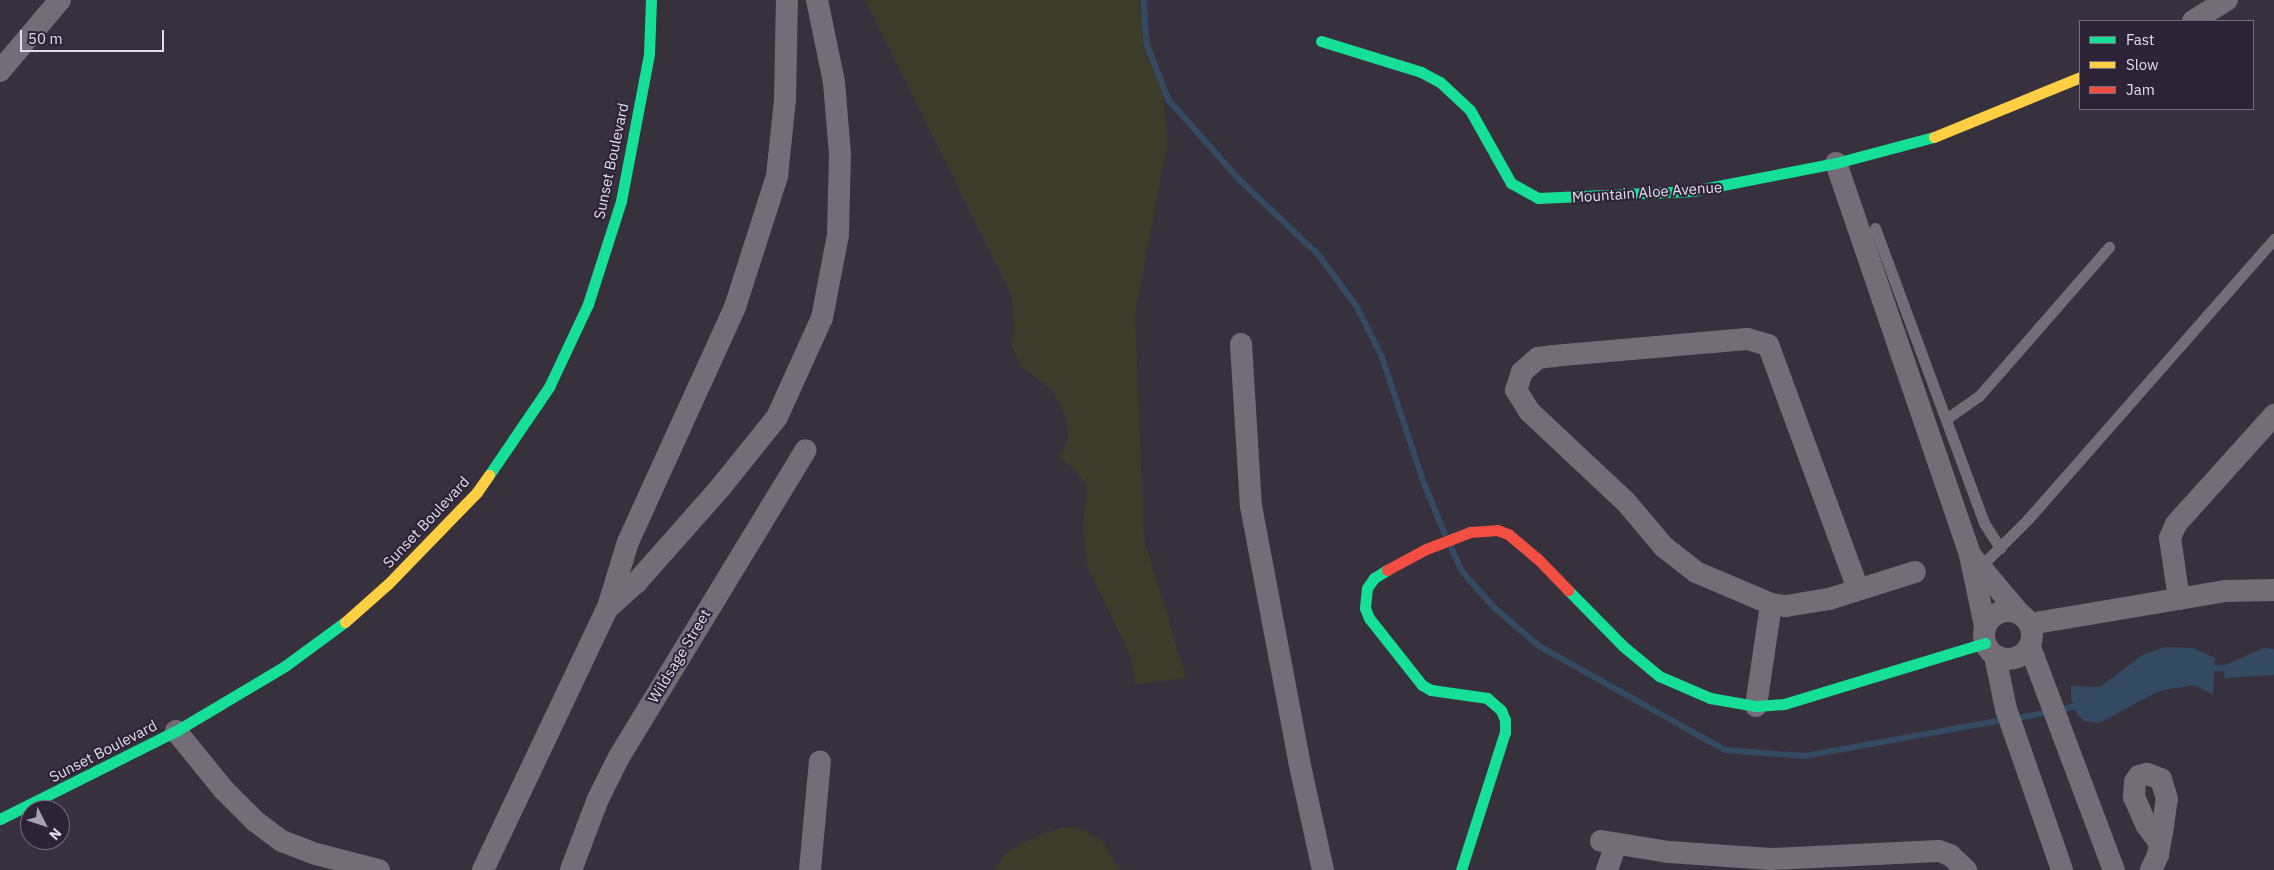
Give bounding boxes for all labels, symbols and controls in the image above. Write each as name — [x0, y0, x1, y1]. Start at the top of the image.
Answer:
scale bar — [22, 20, 166, 52]
legend — [2079, 20, 2254, 110]
text: 50 m — [28, 29, 63, 48]
text: Fast — [2126, 30, 2154, 49]
text: Slow — [2126, 55, 2159, 74]
text: Jam — [2126, 80, 2155, 99]
street label: Sunset Boulevard — [590, 101, 632, 221]
street label: Mountain Aloe Avenue — [1571, 178, 1723, 206]
street label: Sunset Boulevard — [379, 473, 473, 571]
street label: Wildsage Street — [644, 606, 714, 706]
street label: Sunset Boulevard — [46, 716, 160, 786]
north arrow — [20, 800, 70, 850]
text: N — [45, 824, 66, 844]

